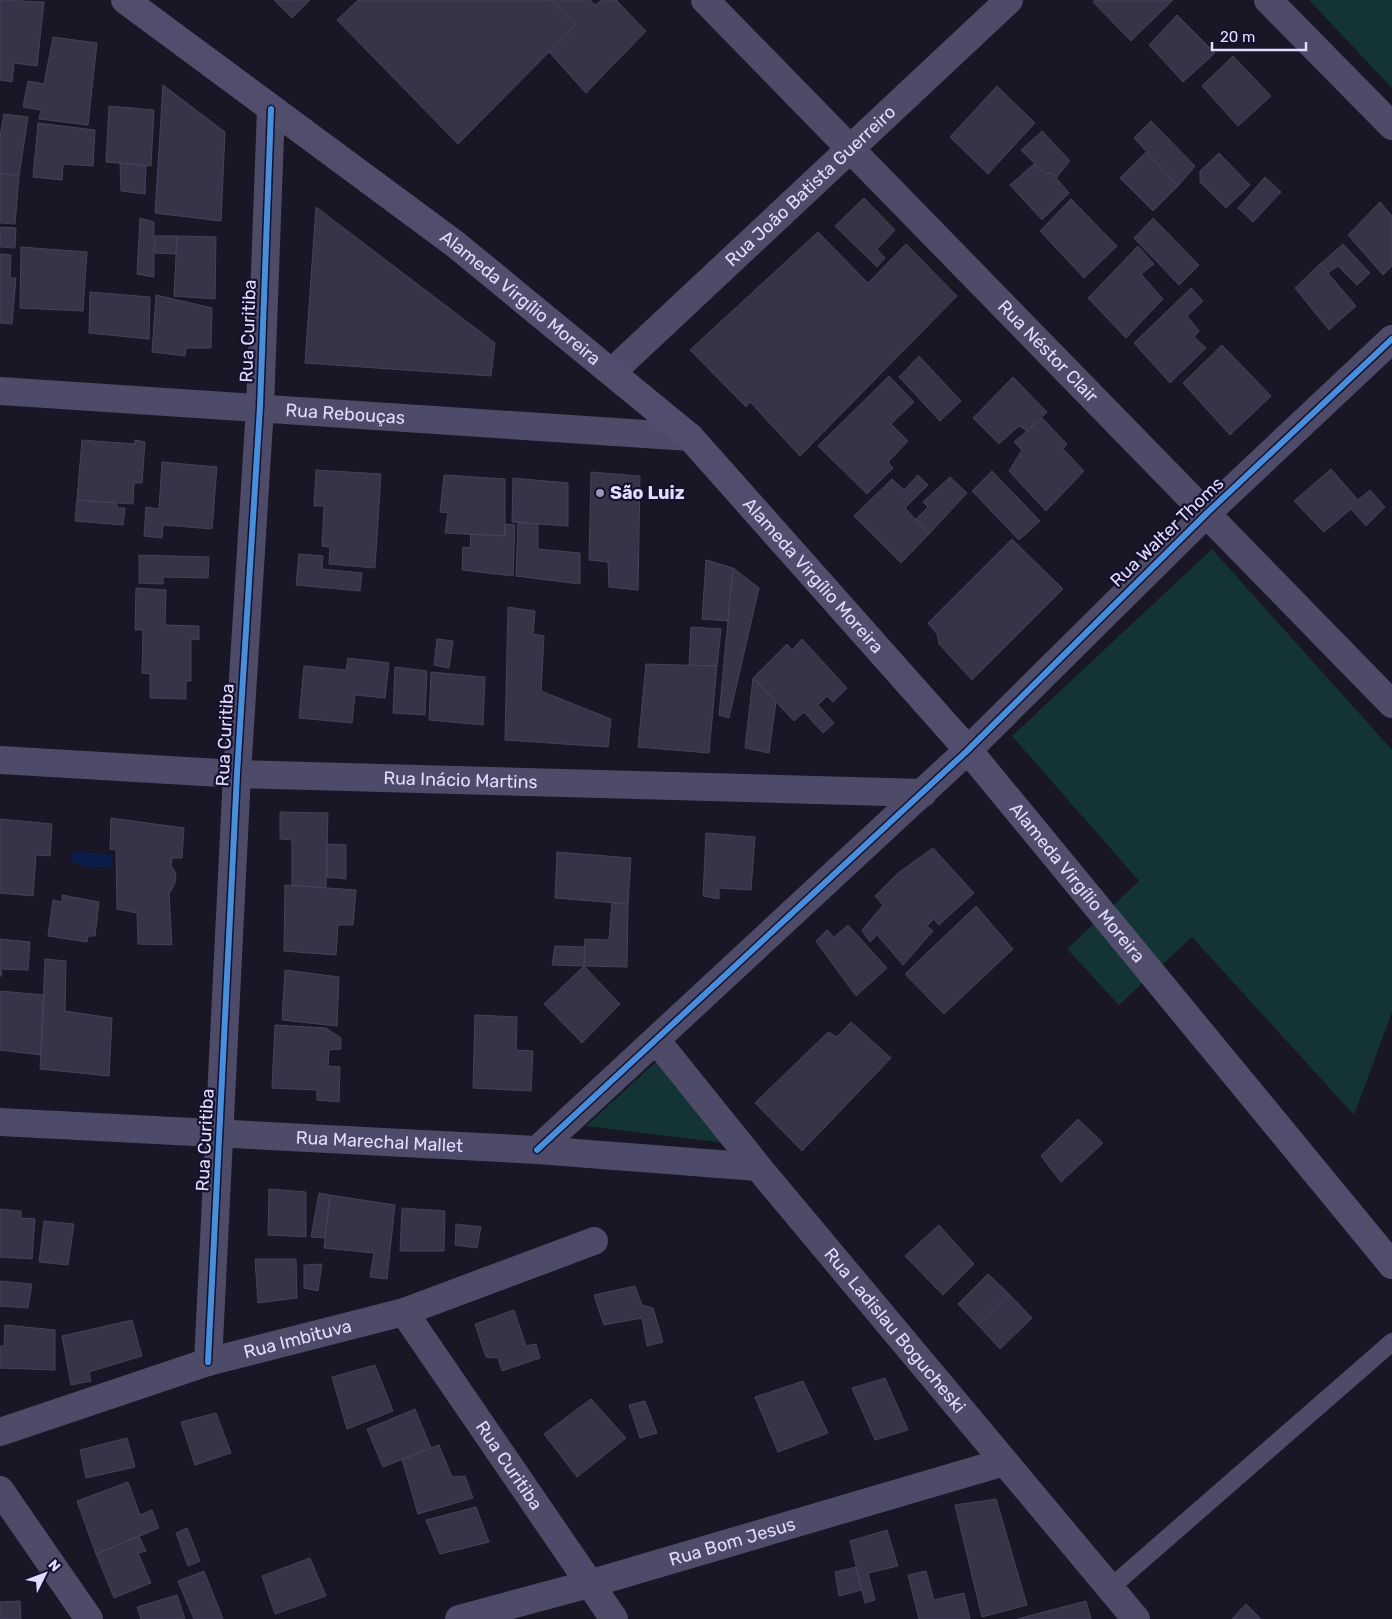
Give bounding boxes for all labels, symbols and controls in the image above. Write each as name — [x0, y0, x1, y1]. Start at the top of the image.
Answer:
scale bar — [1212, 20, 1306, 52]
text: 20 m — [1220, 28, 1255, 46]
street label: Rua João Batista Guerreiro — [721, 101, 900, 271]
street label: Alameda Virgílio Moreira — [436, 226, 605, 370]
street label: Rua Curitiba — [235, 279, 261, 383]
street label: Rua Néstor Clair — [993, 296, 1103, 407]
street label: Rua Rebouças — [285, 399, 406, 429]
street label: Rua Walter Thoms — [1106, 472, 1228, 592]
place label: São Luiz — [610, 482, 685, 504]
marker: São Luiz — [594, 487, 606, 499]
street label: Alameda Virgílio Moreira — [738, 493, 888, 658]
street label: Rua Curitiba — [211, 683, 239, 787]
street label: Rua Inácio Martins — [383, 767, 538, 793]
street label: Alameda Virgílio Moreira — [1005, 798, 1150, 967]
street label: Rua Curitiba — [191, 1088, 219, 1192]
street label: Rua Marechal Mallet — [295, 1126, 464, 1157]
street label: Rua Ladislau Bogucheski — [819, 1243, 970, 1418]
street label: Rua Imbituva — [241, 1315, 354, 1363]
street label: Rua Curitiba — [471, 1417, 547, 1514]
street label: Rua Bom Jesus — [667, 1513, 798, 1571]
north arrow — [20, 1549, 70, 1599]
text: N — [45, 1556, 64, 1575]

